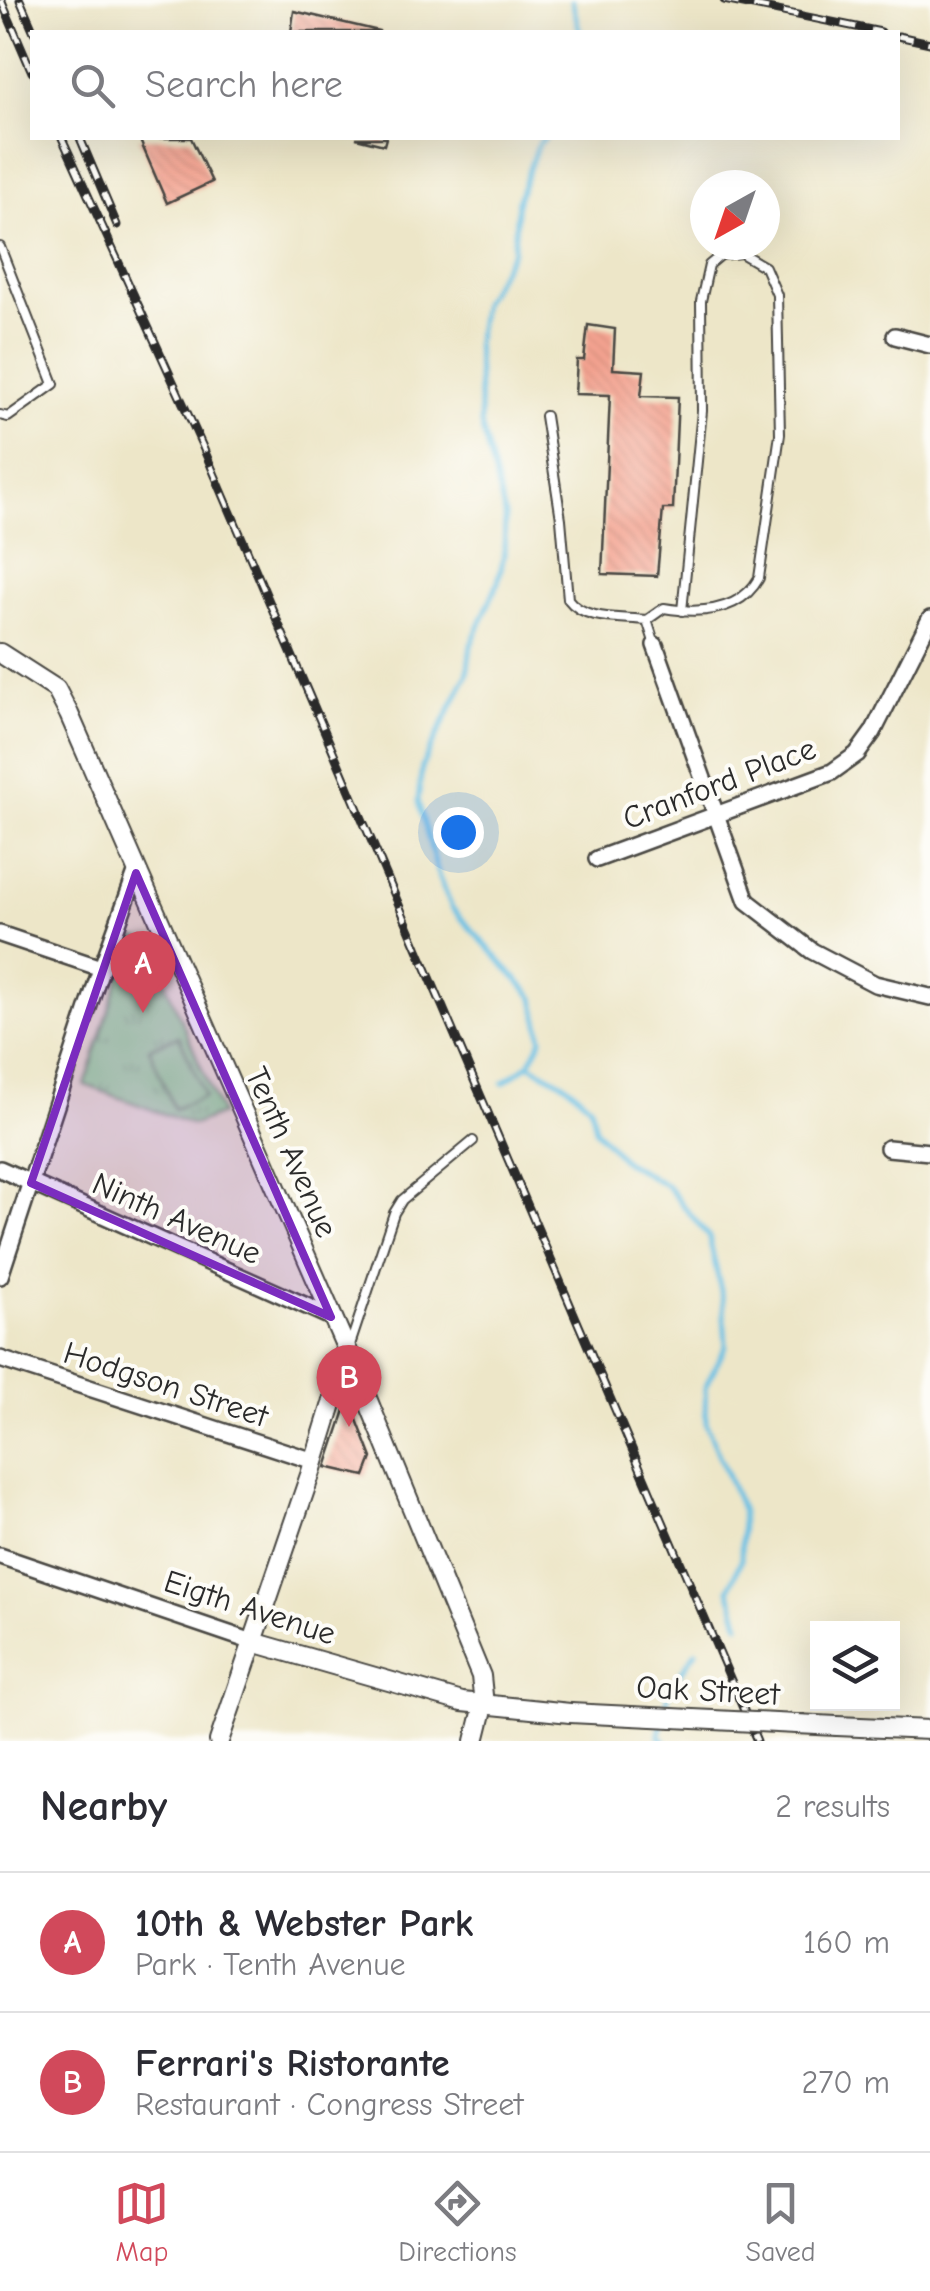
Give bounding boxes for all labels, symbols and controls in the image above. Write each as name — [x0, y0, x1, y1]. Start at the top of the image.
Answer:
search box — [30, 30, 900, 140]
icon: search — [65, 58, 120, 113]
text: Search here — [145, 63, 343, 107]
north arrow — [690, 170, 780, 260]
street label: Cranford Place — [618, 730, 821, 837]
your location — [433, 807, 484, 858]
pin: A — [110, 930, 176, 1013]
street label: Tenth Avenue — [238, 1061, 346, 1243]
street label: Ninth Avenue — [87, 1165, 267, 1272]
street label: Hodgson Street — [59, 1334, 273, 1435]
pin: B — [316, 1344, 382, 1427]
street label: Eigth Avenue — [160, 1562, 340, 1653]
map controls — [810, 1621, 900, 1711]
button: layers — [810, 1621, 900, 1711]
street label: Oak Street — [635, 1668, 781, 1713]
text: Nearby — [40, 1782, 167, 1831]
text: 2 results — [775, 1788, 890, 1825]
text: 10th & Webster Park — [135, 1902, 473, 1946]
text: A — [64, 1924, 81, 1961]
text: 160 m — [803, 1924, 890, 1961]
text: Park · Tenth Avenue — [135, 1946, 406, 1983]
text: Ferrari's Ristorante — [135, 2042, 450, 2086]
text: B — [63, 2064, 82, 2101]
text: 270 m — [802, 2064, 890, 2101]
text: Restaurant · Congress Street — [135, 2086, 523, 2123]
tab: Map — [114, 2176, 169, 2268]
tab: Directions — [398, 2176, 517, 2268]
tab: Saved — [746, 2176, 816, 2268]

